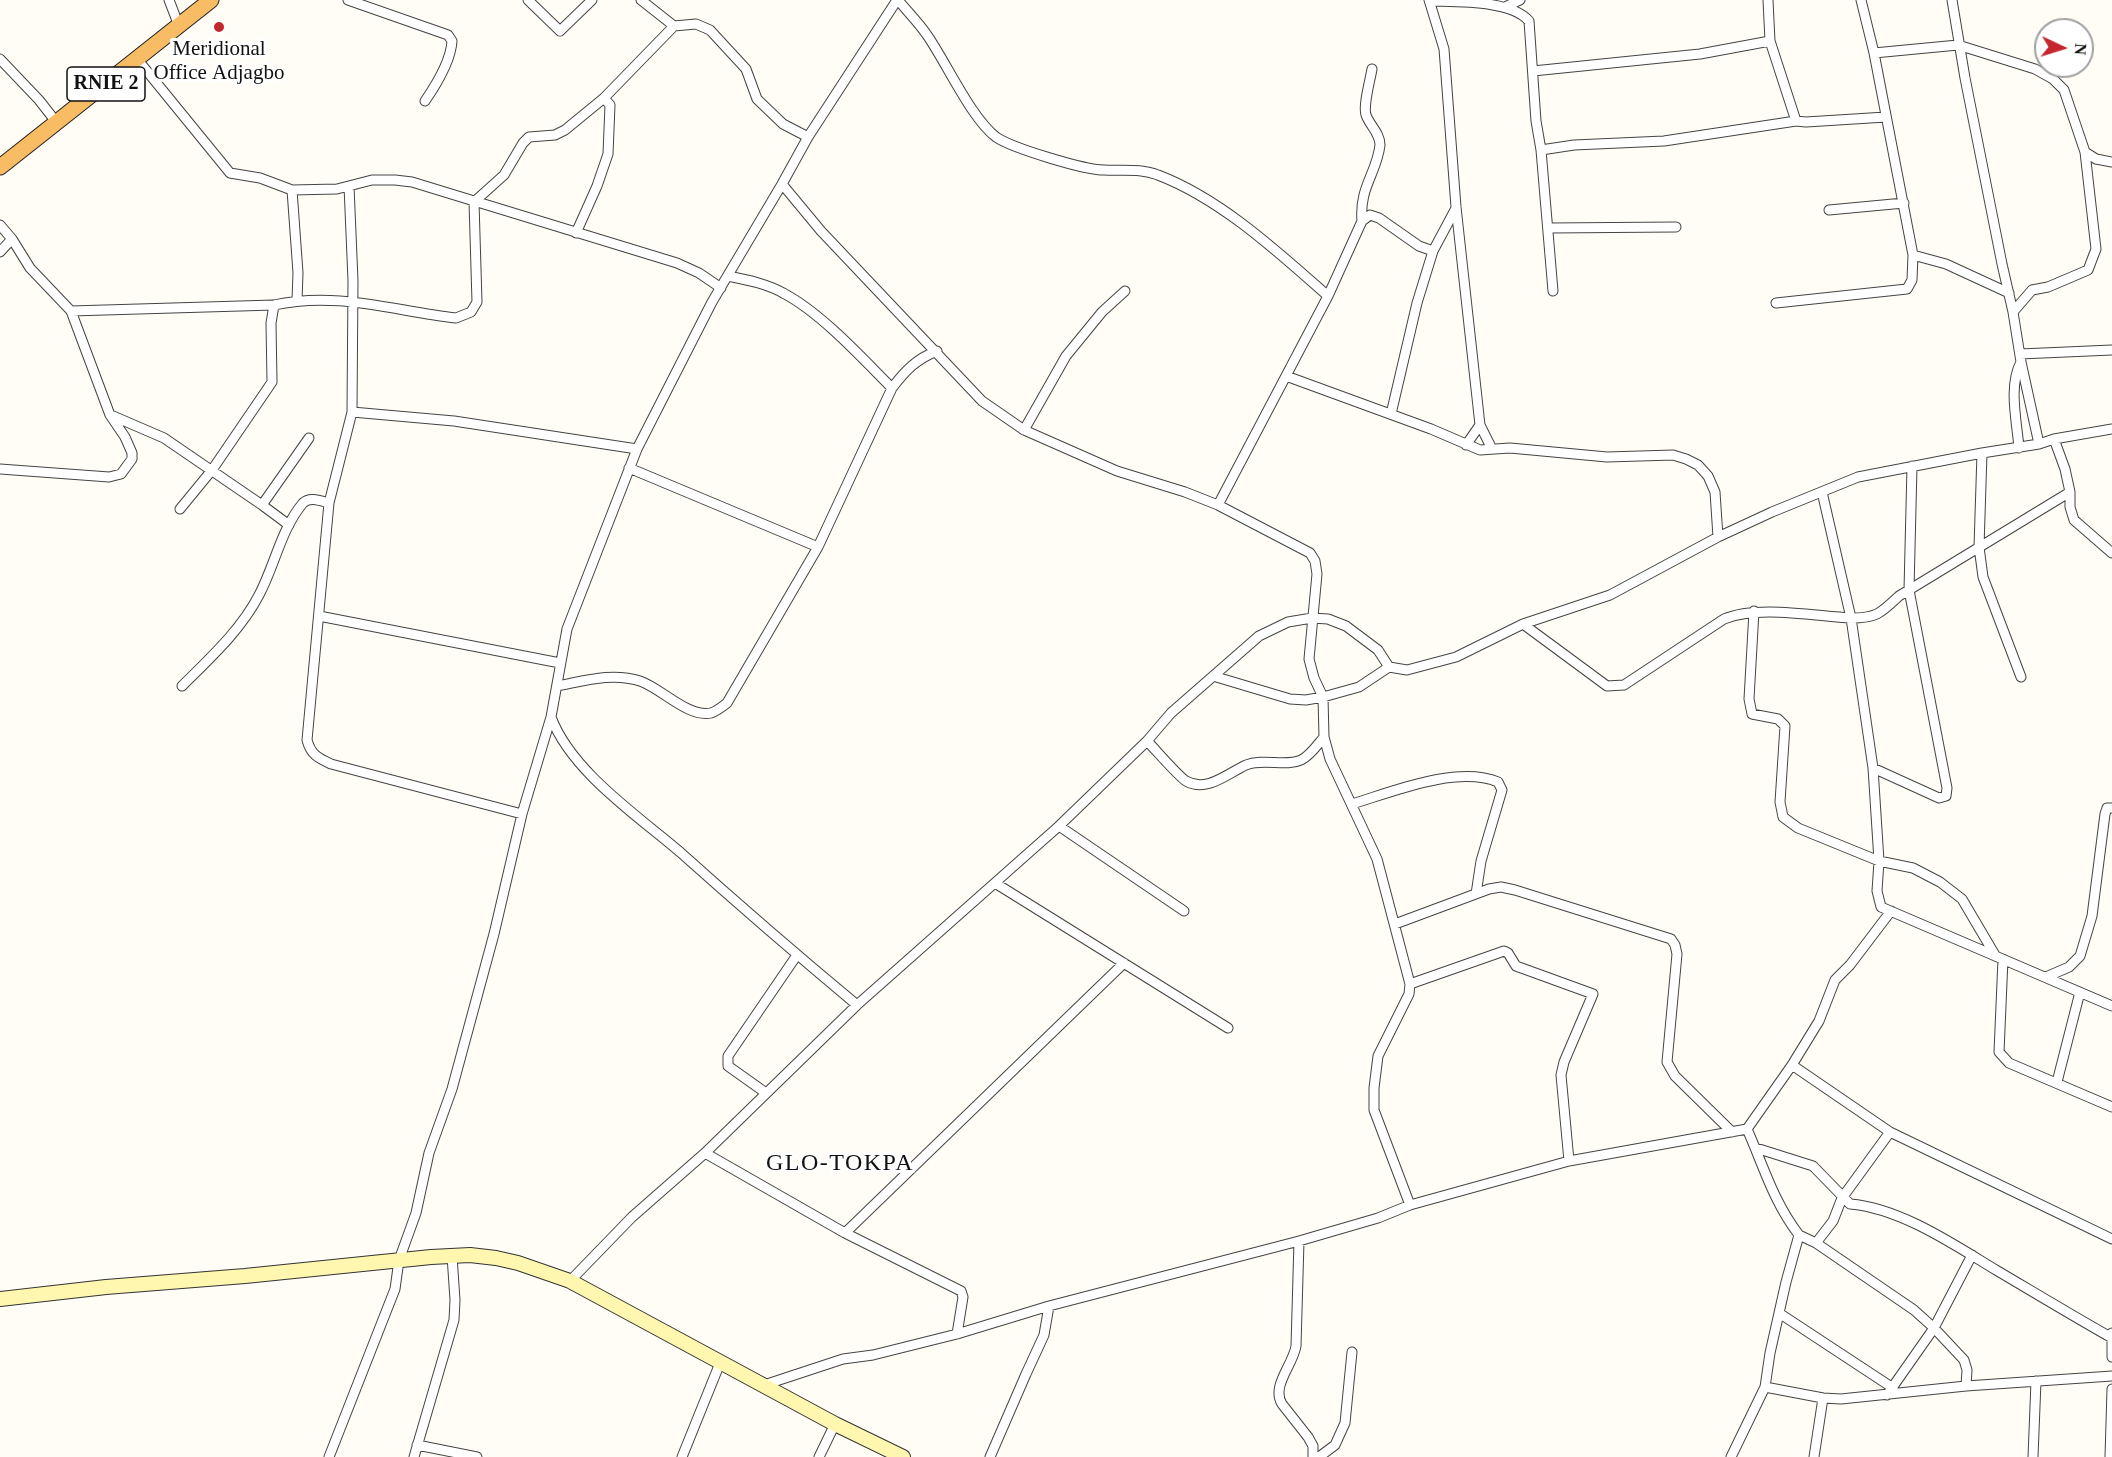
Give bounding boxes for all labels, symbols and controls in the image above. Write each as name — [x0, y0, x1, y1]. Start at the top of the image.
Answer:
north arrow — [2034, 18, 2094, 78]
marker: Meridional Office Adjagbo — [212, 20, 226, 34]
place label: Meridional Office Adjagbo — [154, 36, 284, 86]
text: N — [2072, 43, 2089, 56]
road number: RNIE 2 — [67, 67, 145, 101]
district label: GLO-TOKPA — [766, 1150, 914, 1178]

